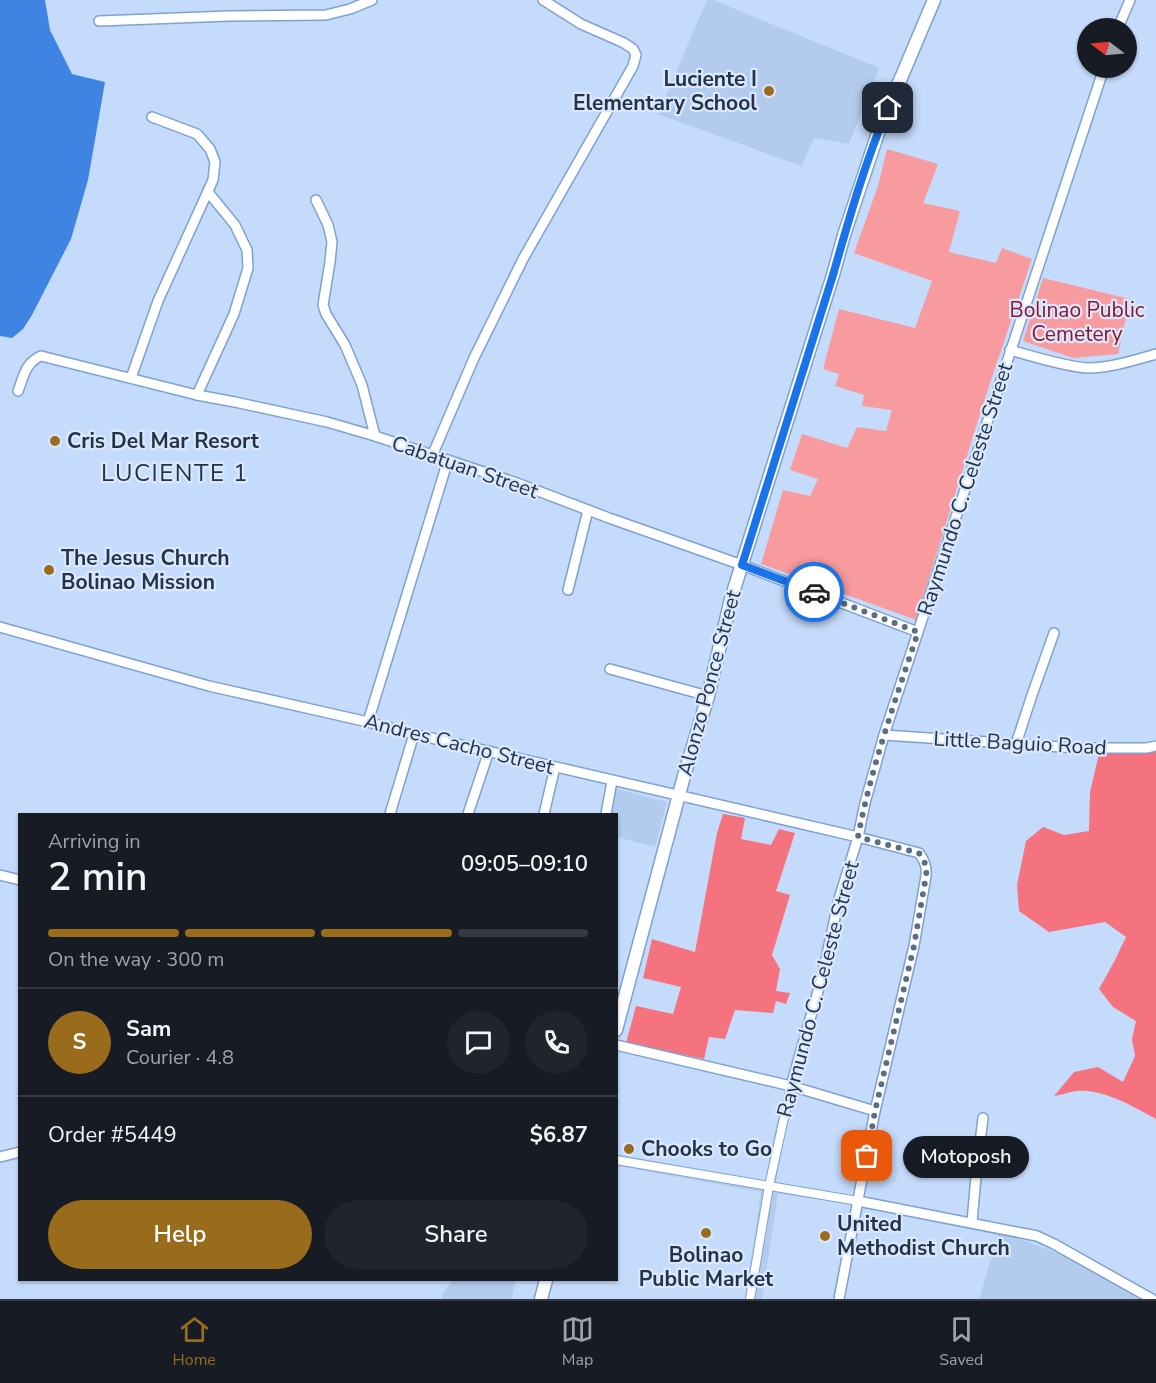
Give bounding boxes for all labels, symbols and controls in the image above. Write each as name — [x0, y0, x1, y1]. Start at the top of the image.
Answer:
north arrow — [1077, 18, 1137, 78]
map controls — [1077, 18, 1137, 78]
place label: Luciente I Elementary School — [573, 65, 757, 117]
pin — [862, 82, 913, 133]
marker: Luciente I Elementary School — [762, 84, 776, 98]
icon: home — [871, 91, 904, 124]
park label: Bolinao Public Cemetery — [1009, 296, 1145, 348]
street label: Raymundo C. Celeste Street — [911, 358, 1019, 619]
place label: Cris Del Mar Resort — [67, 427, 260, 455]
street label: Cabatuan Street — [388, 429, 543, 505]
marker: Cris Del Mar Resort — [48, 434, 62, 448]
district label: LUCIENTE 1 — [101, 457, 249, 489]
place label: The Jesus Church Bolinao Mission — [61, 544, 230, 596]
courier — [784, 562, 844, 622]
marker: The Jesus Church Bolinao Mission — [42, 563, 56, 577]
icon: car — [798, 576, 831, 609]
street label: Alonzo Ponce Street — [671, 586, 747, 779]
street label: Andres Cacho Street — [361, 707, 557, 781]
street label: Little Baguio Road — [933, 724, 1107, 762]
text: Arriving in — [48, 828, 141, 855]
text: 09:05–09:10 — [461, 849, 588, 879]
text: 2 min — [48, 851, 147, 904]
street label: Raymundo C. Celeste Street — [770, 857, 866, 1120]
text: On the way · 300 m — [48, 946, 224, 973]
button: chat — [447, 1011, 510, 1074]
button: phone — [525, 1011, 588, 1074]
text: Sam — [126, 1014, 171, 1044]
text: S — [73, 1027, 86, 1057]
text: Courier · 4.8 — [126, 1044, 234, 1071]
text: Order #5449 — [48, 1120, 177, 1150]
text: $6.87 — [530, 1120, 588, 1150]
pin — [841, 1130, 892, 1181]
place label: Chooks to Go — [641, 1135, 772, 1163]
callout: Motoposh — [903, 1135, 1029, 1177]
icon: bag — [850, 1139, 883, 1172]
marker: Chooks to Go — [622, 1142, 636, 1156]
text: Motoposh — [920, 1143, 1012, 1170]
button: Help — [48, 1200, 312, 1269]
button: Share — [324, 1200, 588, 1269]
place label: United Methodist Church — [837, 1210, 1010, 1262]
marker: Bolinao Public Market — [699, 1226, 713, 1240]
marker: United Methodist Church — [818, 1229, 832, 1243]
place label: Bolinao Public Market — [639, 1241, 774, 1293]
tab: Home — [173, 1313, 216, 1371]
tab: Map — [561, 1313, 594, 1371]
tab: Saved — [939, 1313, 983, 1371]

